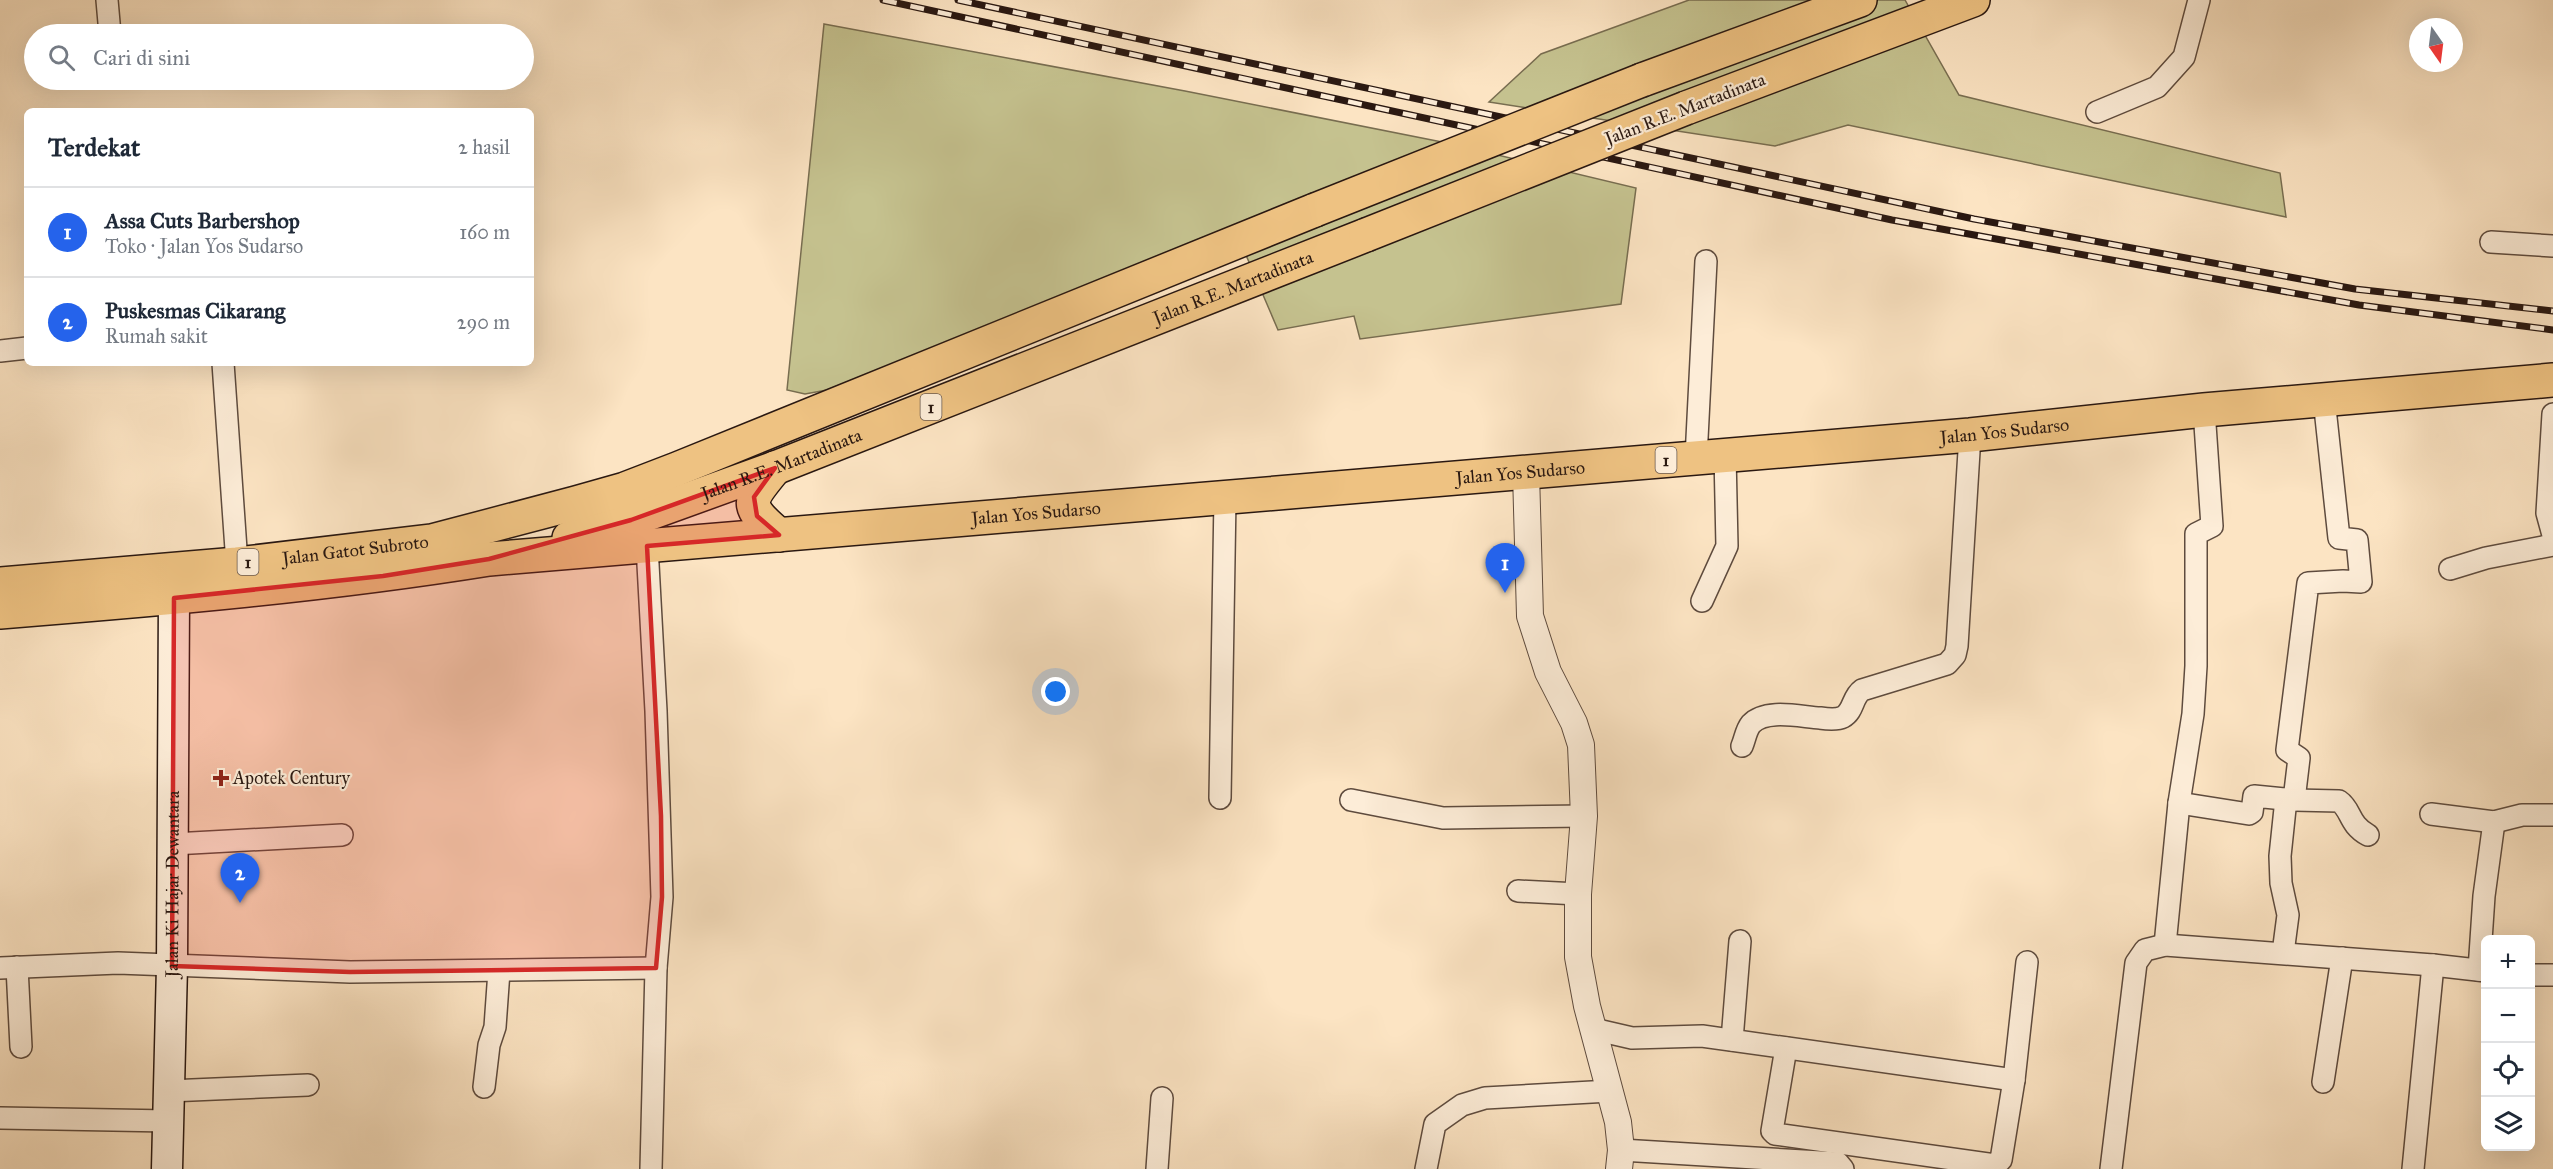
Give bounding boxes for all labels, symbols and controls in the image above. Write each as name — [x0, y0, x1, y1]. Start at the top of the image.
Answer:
north arrow — [2409, 18, 2463, 72]
search box — [24, 24, 534, 90]
icon: search — [45, 41, 78, 74]
text: Cari di sini — [93, 44, 190, 71]
street label: Jalan R.E. Martadinata — [1600, 68, 1769, 151]
text: Terdekat — [48, 131, 140, 163]
text: 2 hasil — [458, 135, 510, 159]
text: Assa Cuts Barbershop — [105, 207, 300, 234]
text: 1 — [64, 220, 71, 244]
text: 160 m — [459, 220, 510, 244]
text: Toko · Jalan Yos Sudarso — [105, 234, 303, 258]
street label: Jalan R.E. Martadinata — [1148, 246, 1317, 331]
text: Puskesmas Cikarang — [105, 297, 285, 324]
text: 2 — [63, 310, 72, 334]
text: 290 m — [457, 310, 510, 334]
text: Rumah sakit — [105, 324, 208, 348]
road number: 1 — [920, 394, 942, 420]
street label: Jalan Yos Sudarso — [1937, 413, 2070, 450]
street label: Jalan R.E. Martadinata — [696, 424, 865, 506]
road number: 1 — [1656, 447, 1676, 473]
street label: Jalan Yos Sudarso — [1453, 456, 1586, 490]
street label: Jalan Yos Sudarso — [969, 497, 1102, 531]
street label: Jalan Gatot Subroto — [279, 530, 430, 571]
pin: 1 — [1486, 544, 1524, 593]
road number: 1 — [238, 549, 258, 575]
your location — [1041, 677, 1070, 706]
place label: Apotek Century — [232, 767, 351, 789]
marker: Apotek Century — [214, 771, 228, 785]
street label: Jalan Ki Hajar Dewantara — [161, 790, 184, 980]
pin: 2 — [220, 854, 260, 903]
map controls — [2481, 935, 2535, 1151]
button: + — [2481, 935, 2535, 989]
button: − — [2481, 989, 2535, 1043]
button: locate — [2481, 1043, 2535, 1097]
button: layers — [2481, 1097, 2535, 1151]

